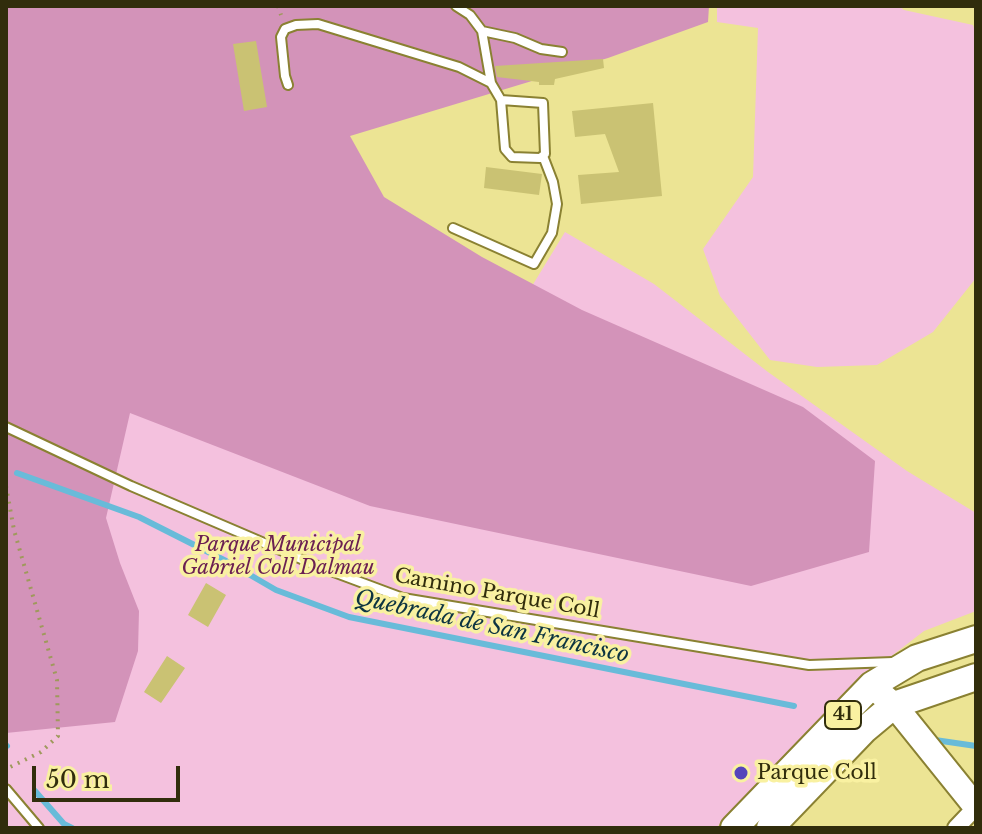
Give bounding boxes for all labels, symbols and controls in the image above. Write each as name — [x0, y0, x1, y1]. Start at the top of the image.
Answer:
park label: Parque Municipal Gabriel Coll Dalmau — [181, 533, 375, 580]
street label: Camino Parque Coll — [393, 564, 601, 624]
water label: Quebrada de San Francisco — [353, 585, 631, 669]
road number: 41 — [825, 701, 861, 729]
scale bar — [36, 750, 184, 800]
place label: Parque Coll — [757, 761, 877, 785]
marker: Parque Coll — [732, 764, 750, 782]
text: 50 m — [46, 765, 109, 794]

